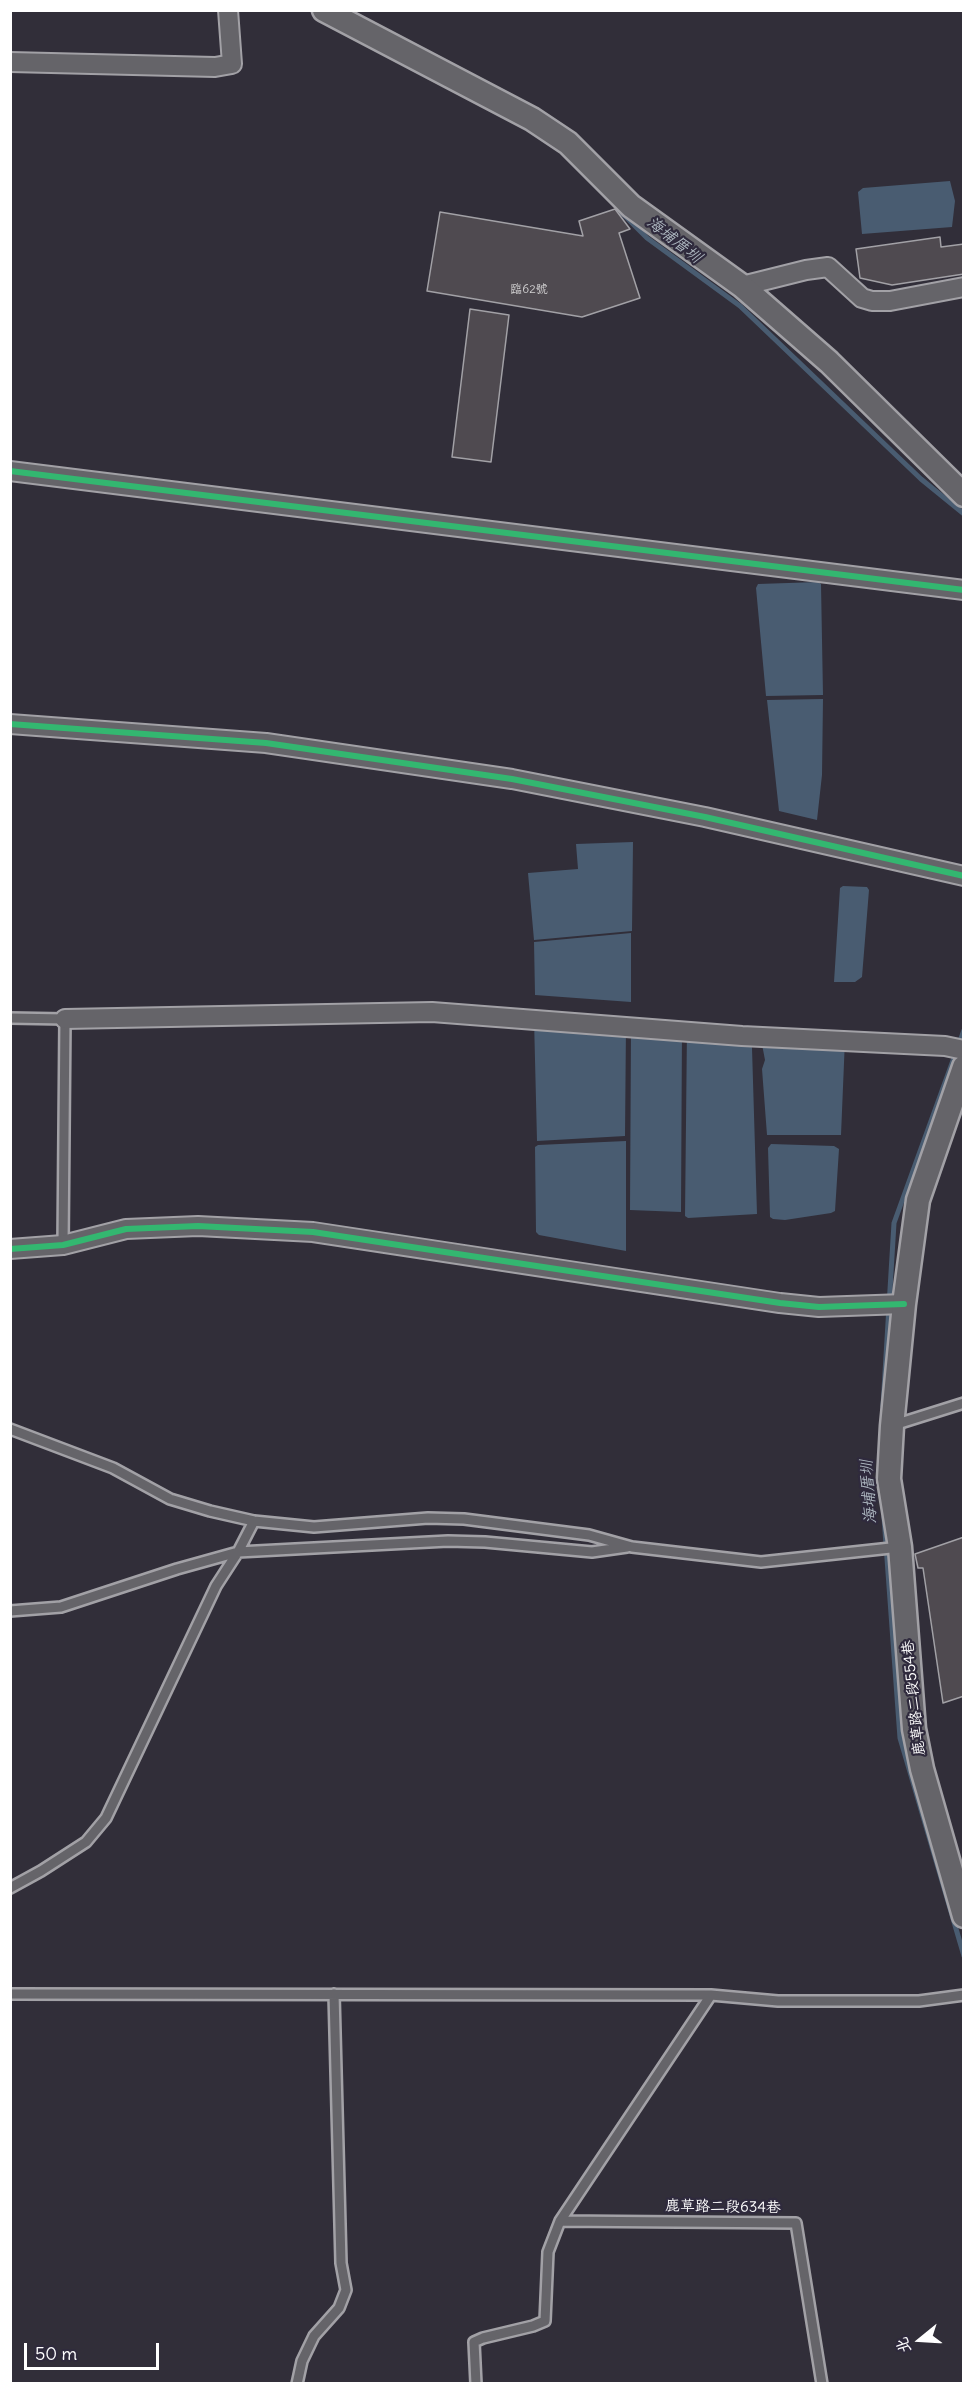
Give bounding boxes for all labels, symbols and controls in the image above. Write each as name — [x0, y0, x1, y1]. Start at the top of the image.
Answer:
water label: 海埔厝圳 — [643, 213, 705, 267]
house number: 臨62號 — [510, 283, 548, 297]
water label: 海埔厝圳 — [857, 1459, 881, 1525]
street label: 鹿草路二段554巷 — [899, 1639, 929, 1757]
street label: 鹿草路二段634巷 — [665, 2197, 781, 2217]
north arrow — [890, 2310, 950, 2370]
scale bar — [27, 2331, 162, 2369]
text: 北 — [891, 2335, 915, 2356]
text: 50 m — [35, 2342, 77, 2365]

